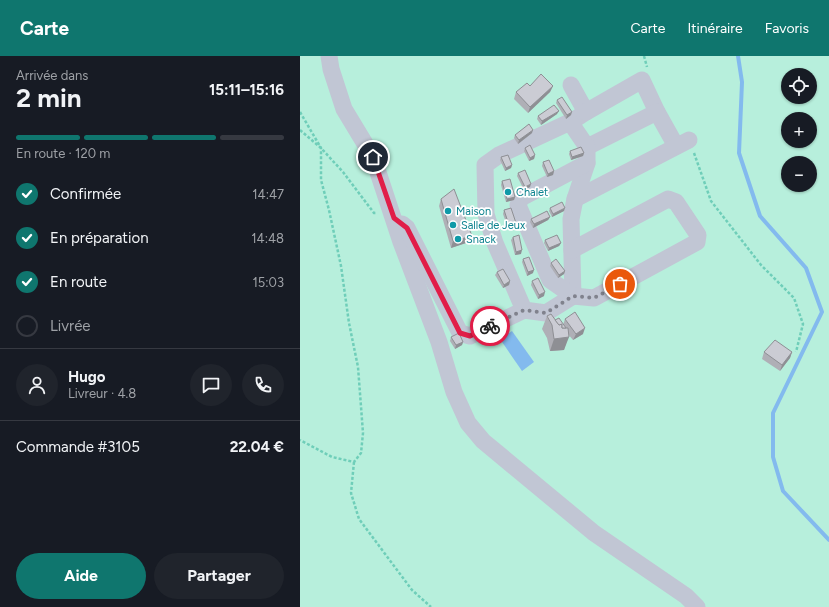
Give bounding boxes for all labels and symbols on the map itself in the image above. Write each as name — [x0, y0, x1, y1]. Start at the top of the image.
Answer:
pin — [356, 140, 390, 174]
place label: Chalet — [516, 186, 548, 199]
marker: Chalet — [503, 187, 513, 197]
place label: Maison — [456, 205, 491, 218]
marker: Maison — [443, 206, 453, 216]
place label: Salle de Jeux — [461, 219, 526, 232]
marker: Salle de Jeux — [448, 220, 458, 230]
place label: Snack — [466, 233, 496, 246]
marker: Snack — [453, 234, 463, 244]
pin — [603, 267, 637, 301]
courier — [470, 306, 510, 346]

